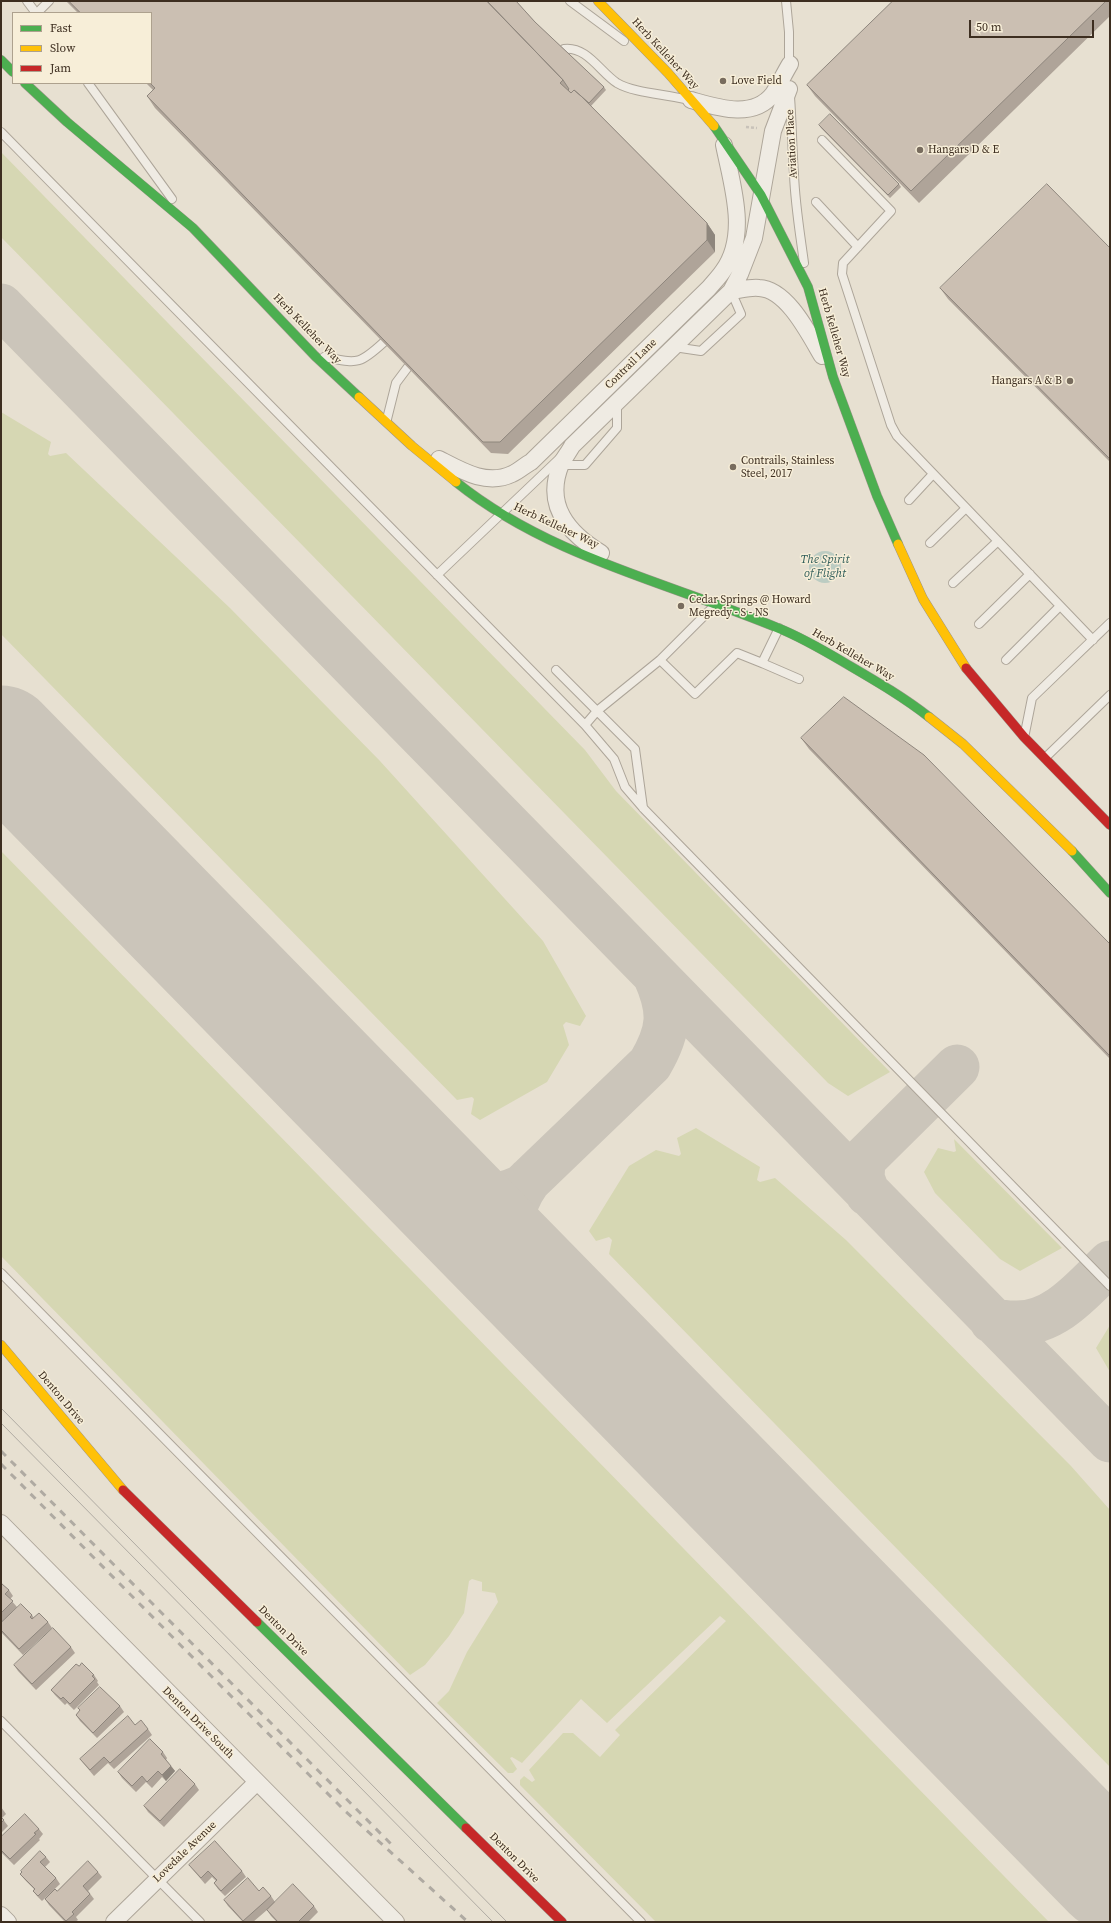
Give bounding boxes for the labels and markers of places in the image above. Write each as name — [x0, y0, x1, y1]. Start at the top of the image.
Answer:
place label: Love Field — [731, 74, 782, 88]
marker: Love Field — [718, 76, 728, 86]
place label: Hangars D & E — [928, 143, 999, 157]
marker: Hangars D & E — [915, 145, 925, 155]
place label: Hangars A & B — [991, 374, 1062, 388]
marker: Hangars A & B — [1065, 376, 1075, 386]
place label: Contrails, Stainless Steel, 2017 — [741, 454, 834, 480]
marker: Contrails, Stainless Steel, 2017 — [728, 462, 738, 472]
place label: Cedar Springs @ Howard Megredy - S - NS — [689, 593, 811, 619]
marker: Cedar Springs @ Howard Megredy - S - NS — [676, 601, 686, 611]

